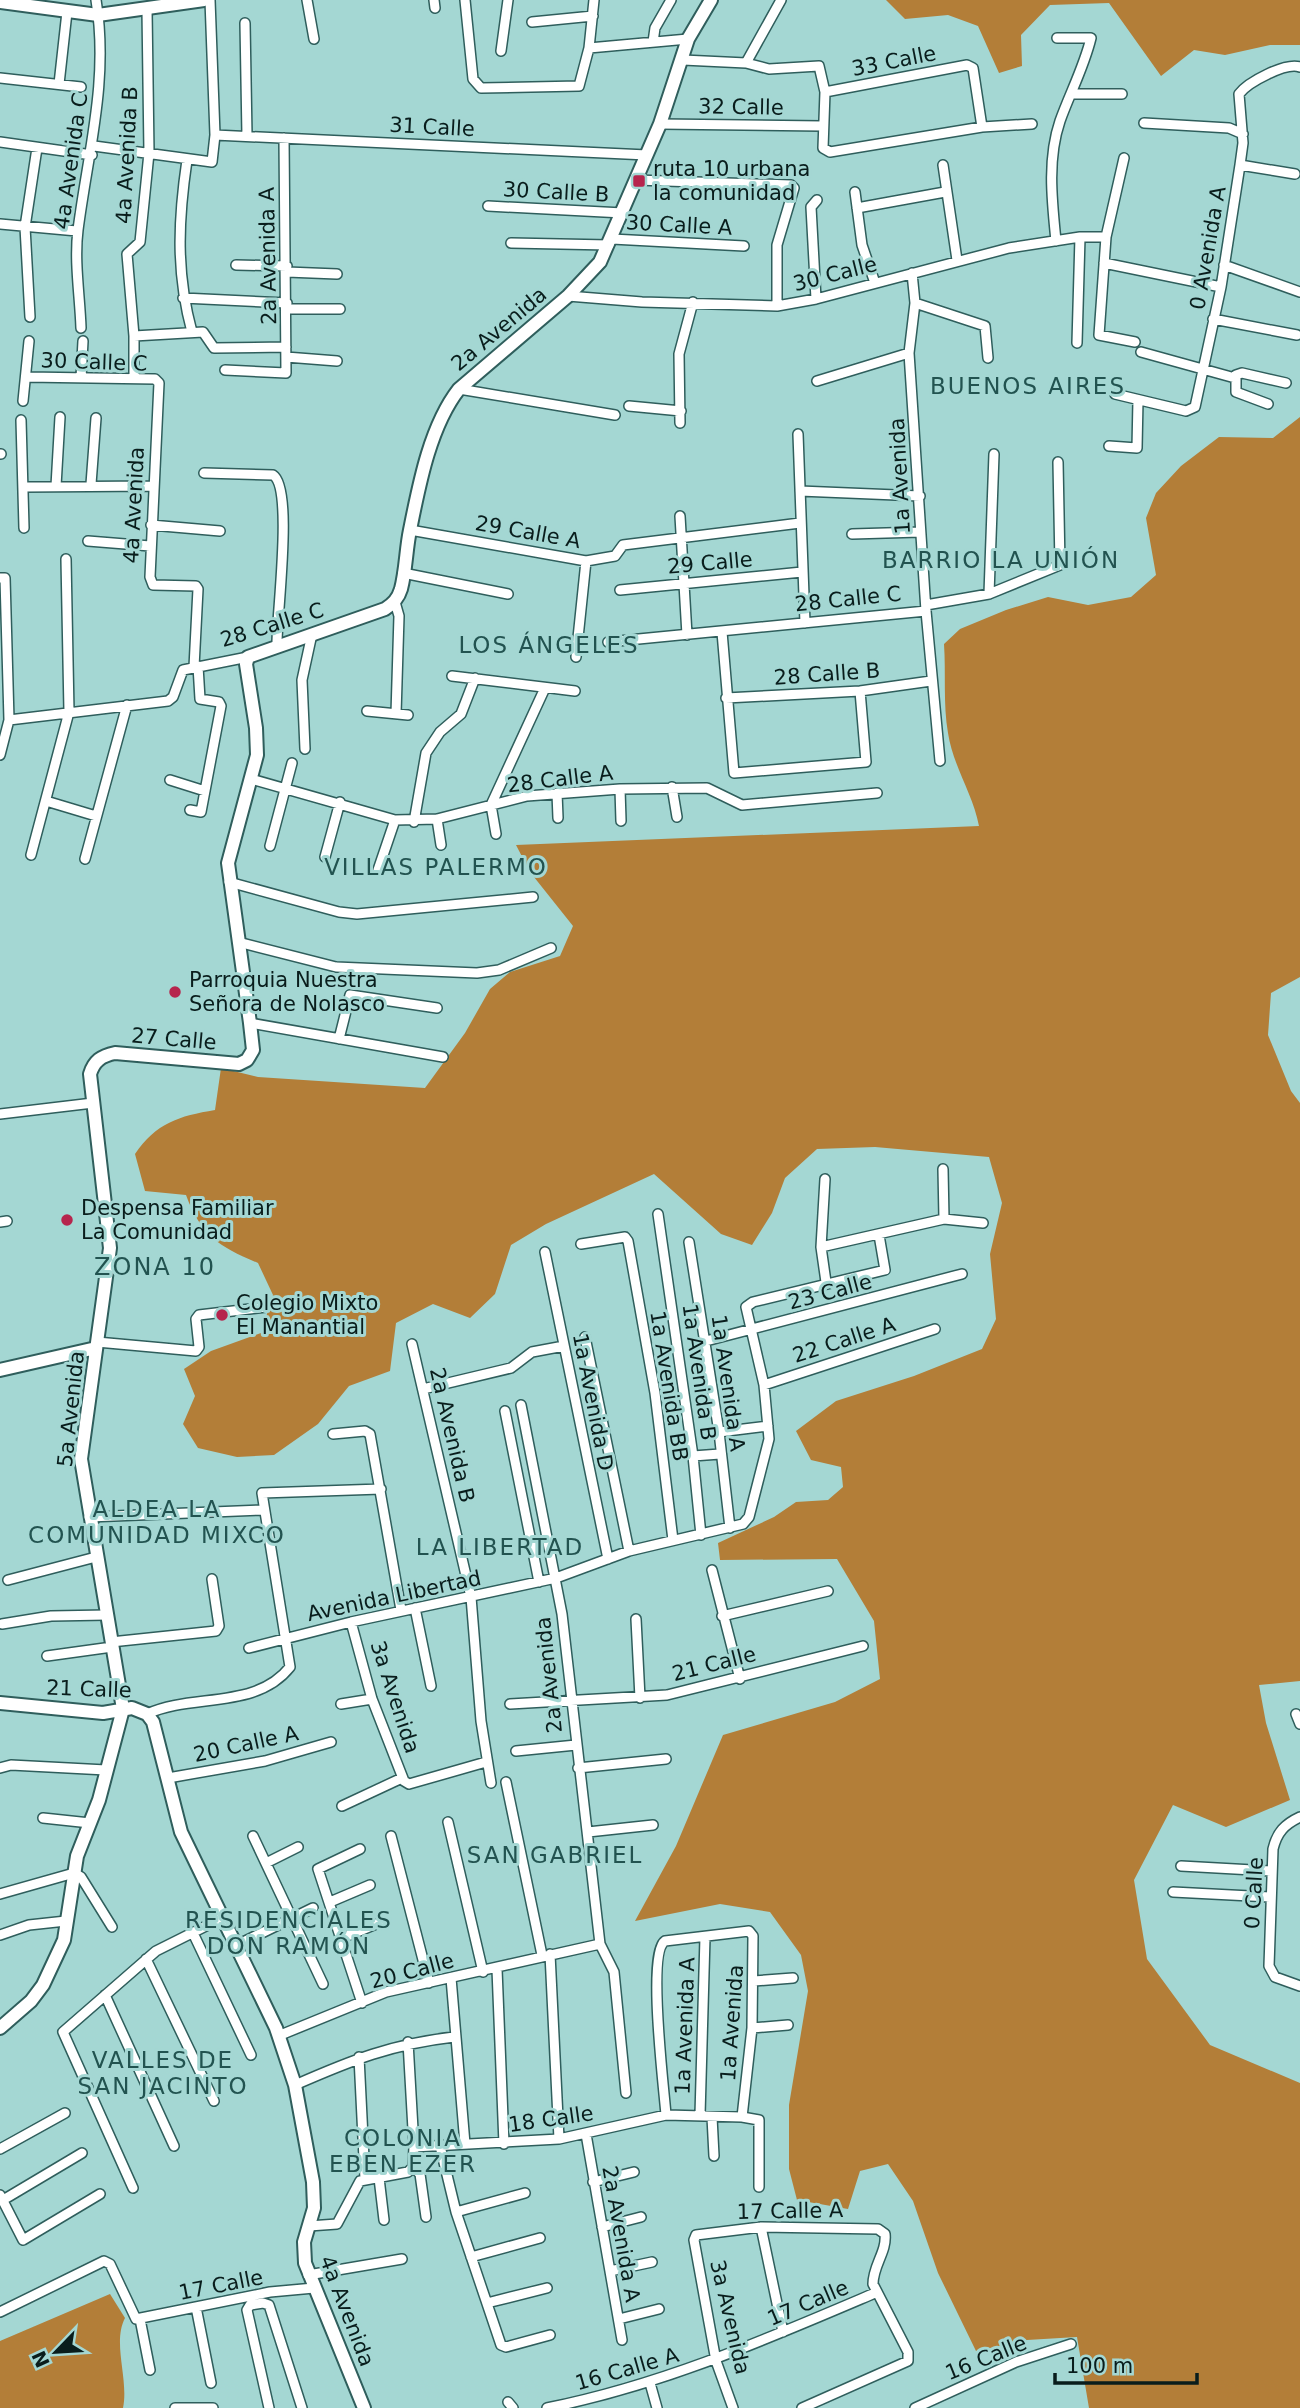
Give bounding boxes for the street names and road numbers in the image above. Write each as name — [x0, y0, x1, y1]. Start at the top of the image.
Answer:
street label: 33 Calle — [850, 41, 938, 81]
street label: 4a Avenida B — [111, 86, 143, 224]
street label: 4a Avenida C — [50, 91, 92, 231]
street label: 32 Calle — [698, 94, 784, 120]
street label: 31 Calle — [389, 113, 475, 141]
street label: 30 Calle B — [502, 177, 610, 207]
street label: 0 Avenida A — [1185, 184, 1231, 312]
street label: 2a Avenida A — [255, 186, 281, 325]
street label: 30 Calle A — [625, 210, 733, 240]
street label: 30 Calle — [791, 252, 879, 296]
street label: 2a Avenida — [447, 282, 551, 376]
street label: 30 Calle C — [40, 348, 148, 376]
street label: 1a Avenida — [885, 417, 915, 535]
street label: 4a Avenida — [119, 446, 149, 564]
street label: 29 Calle A — [473, 511, 583, 553]
street label: 29 Calle — [666, 547, 754, 579]
street label: 28 Calle C — [794, 581, 902, 617]
street label: 28 Calle C — [217, 598, 327, 652]
street label: 28 Calle B — [773, 658, 881, 690]
street label: 28 Calle A — [506, 761, 615, 797]
street label: 27 Calle — [130, 1023, 218, 1055]
street label: 23 Calle — [786, 1269, 874, 1315]
street label: 1a Avenida B — [678, 1302, 720, 1442]
street label: 1a Avenida BB — [645, 1309, 693, 1463]
street label: 22 Calle A — [790, 1312, 899, 1368]
street label: 1a Avenida A — [707, 1313, 750, 1454]
street label: 1a Avenida D — [568, 1331, 618, 1473]
street label: 5a Avenida — [53, 1350, 89, 1468]
street label: 2a Avenida B — [425, 1365, 479, 1505]
street label: Avenida Libertad — [305, 1566, 483, 1626]
street label: 2a Avenida — [531, 1616, 567, 1734]
street label: 3a Avenida — [366, 1638, 424, 1756]
street label: 21 Calle — [670, 1642, 758, 1686]
street label: 21 Calle — [46, 1676, 132, 1702]
street label: 20 Calle A — [191, 1721, 301, 1767]
street label: 0 Calle — [1240, 1856, 1268, 1930]
street label: 20 Calle — [368, 1948, 456, 1994]
street label: 1a Avenida A — [671, 1956, 699, 2095]
street label: 1a Avenida — [716, 1964, 748, 2082]
street label: 18 Calle — [507, 2101, 595, 2137]
street label: 2a Avenida A — [597, 2164, 645, 2305]
street label: 17 Calle A — [737, 2198, 844, 2224]
street label: 4a Avenida — [315, 2252, 379, 2370]
street label: 3a Avenida — [705, 2257, 755, 2377]
street label: 17 Calle — [177, 2265, 265, 2305]
street label: 17 Calle — [764, 2275, 852, 2331]
street label: 16 Calle — [942, 2331, 1030, 2385]
street label: 16 Calle A — [572, 2343, 682, 2395]

